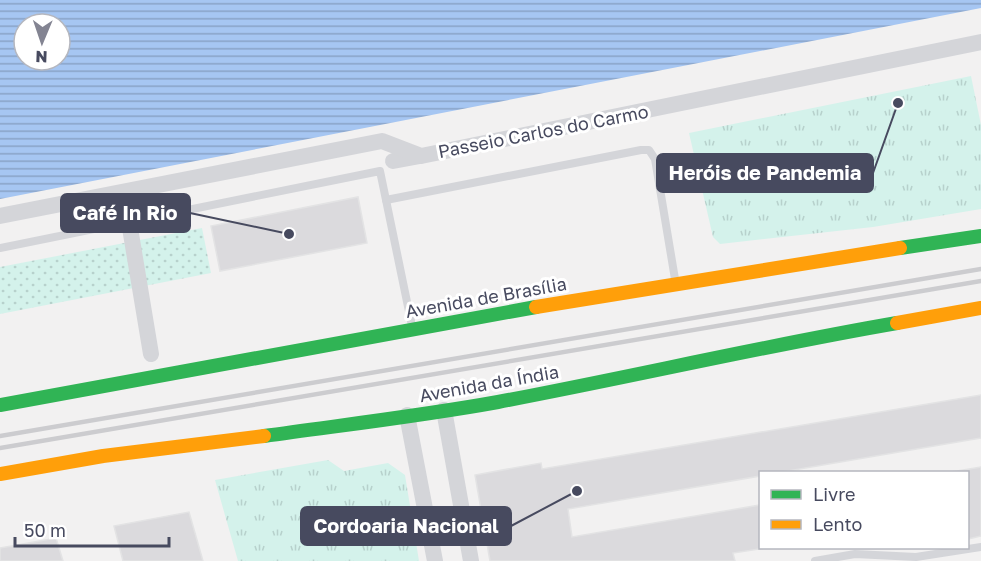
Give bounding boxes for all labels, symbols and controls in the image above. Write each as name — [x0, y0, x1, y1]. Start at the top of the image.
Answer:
north arrow — [12, 12, 72, 72]
text: N — [35, 47, 48, 67]
street label: Passeio Carlos do Carmo — [436, 100, 650, 162]
callout: Heróis de Pandemia — [657, 154, 873, 192]
text: Heróis de Pandemia — [669, 160, 861, 184]
callout: Café In Rio — [61, 194, 190, 232]
text: Café In Rio — [72, 200, 178, 224]
street label: Avenida de Brasília — [404, 272, 568, 322]
street label: Avenida da Índia — [418, 360, 560, 406]
legend — [759, 471, 969, 549]
text: Livre — [813, 483, 855, 505]
callout: Cordoaria Nacional — [301, 507, 511, 545]
scale bar — [15, 510, 170, 548]
text: Cordoaria Nacional — [313, 513, 499, 537]
text: Lento — [813, 513, 862, 535]
text: 50 m — [24, 519, 66, 541]

